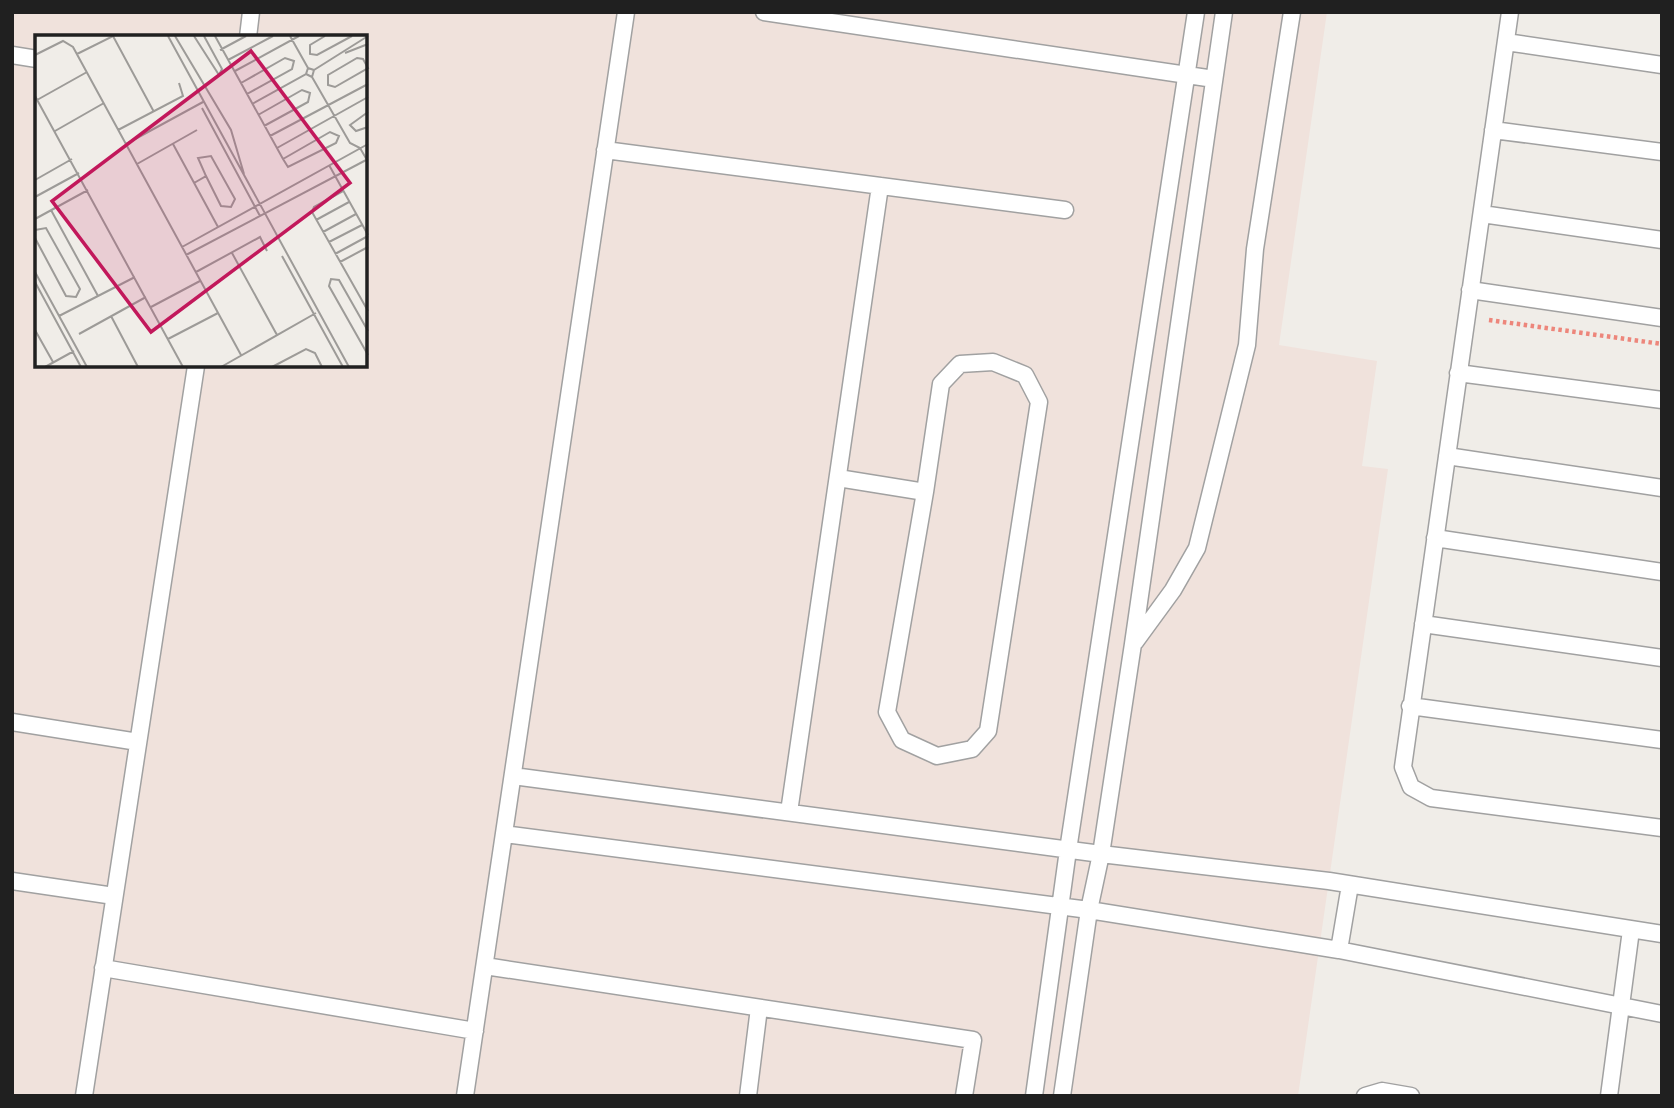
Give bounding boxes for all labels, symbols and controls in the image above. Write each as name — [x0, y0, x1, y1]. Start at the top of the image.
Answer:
inset map — [35, 35, 368, 368]

